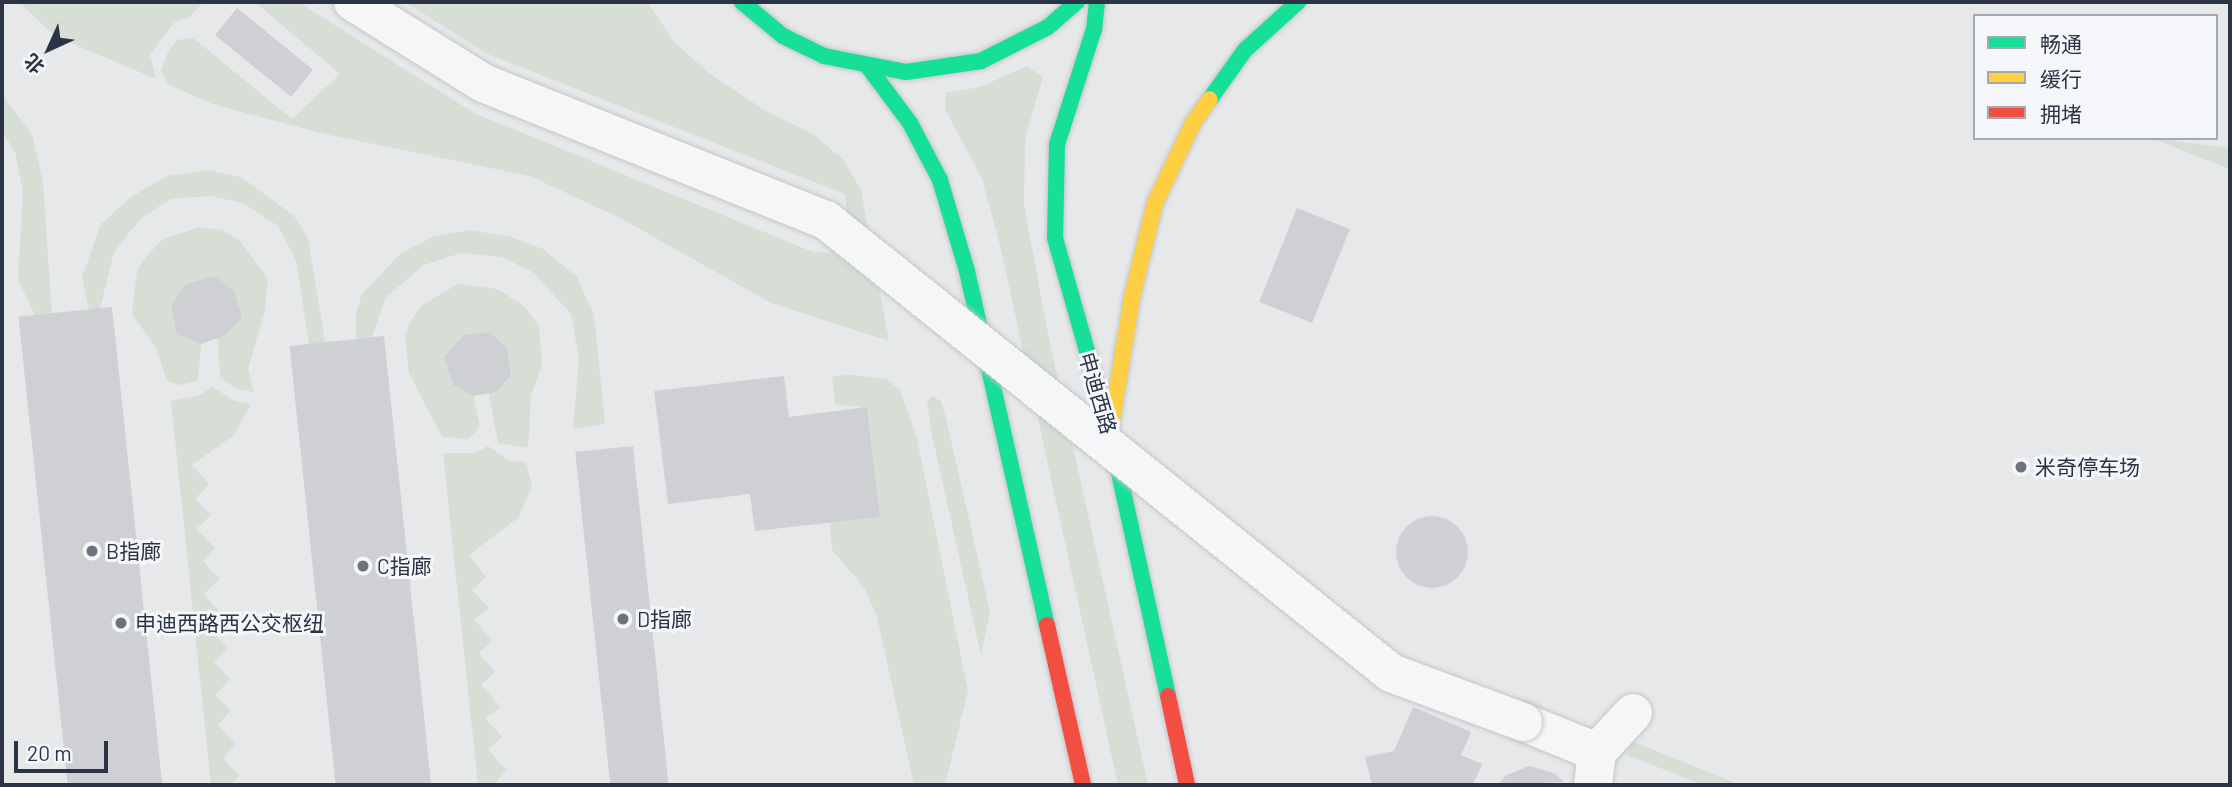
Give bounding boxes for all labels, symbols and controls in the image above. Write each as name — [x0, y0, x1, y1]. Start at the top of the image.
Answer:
north arrow — [14, 14, 84, 84]
legend — [1973, 14, 2218, 140]
text: 畅通 — [2040, 31, 2082, 56]
text: 北 — [19, 49, 49, 79]
text: 缓行 — [2040, 66, 2082, 91]
text: 拥堵 — [2040, 101, 2082, 126]
street label: 申迪西路 — [1074, 349, 1122, 437]
place label: 米奇停车场 — [2035, 454, 2140, 480]
marker: 米奇停车场 — [2013, 459, 2029, 475]
place label: B指廊 — [106, 538, 161, 564]
marker: B指廊 — [84, 543, 100, 559]
place label: C指廊 — [377, 553, 432, 579]
marker: C指廊 — [355, 558, 371, 574]
place label: D指廊 — [637, 606, 692, 632]
place label: 申迪西路西公交枢纽 — [135, 610, 324, 636]
marker: D指廊 — [615, 611, 631, 627]
marker: 申迪西路西公交枢纽 — [113, 615, 129, 631]
scale bar — [18, 728, 112, 772]
text: 20 m — [27, 740, 72, 765]

